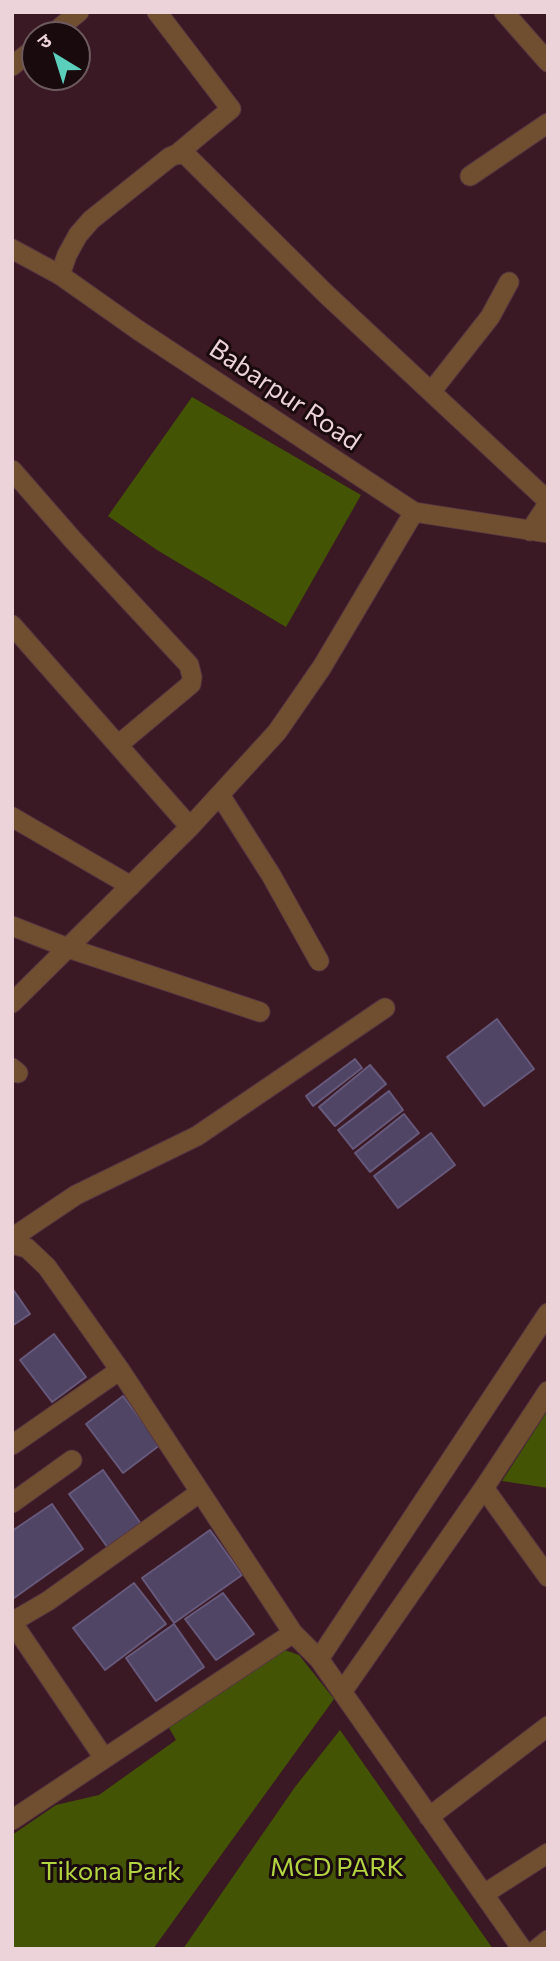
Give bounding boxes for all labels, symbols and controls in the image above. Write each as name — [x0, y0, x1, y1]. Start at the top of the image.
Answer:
north arrow — [21, 21, 91, 91]
text: उ — [33, 28, 55, 53]
street label: Babarpur Road — [203, 333, 367, 457]
park label: MCD PARK — [270, 1851, 404, 1883]
park label: Tikona Park — [41, 1855, 181, 1887]

